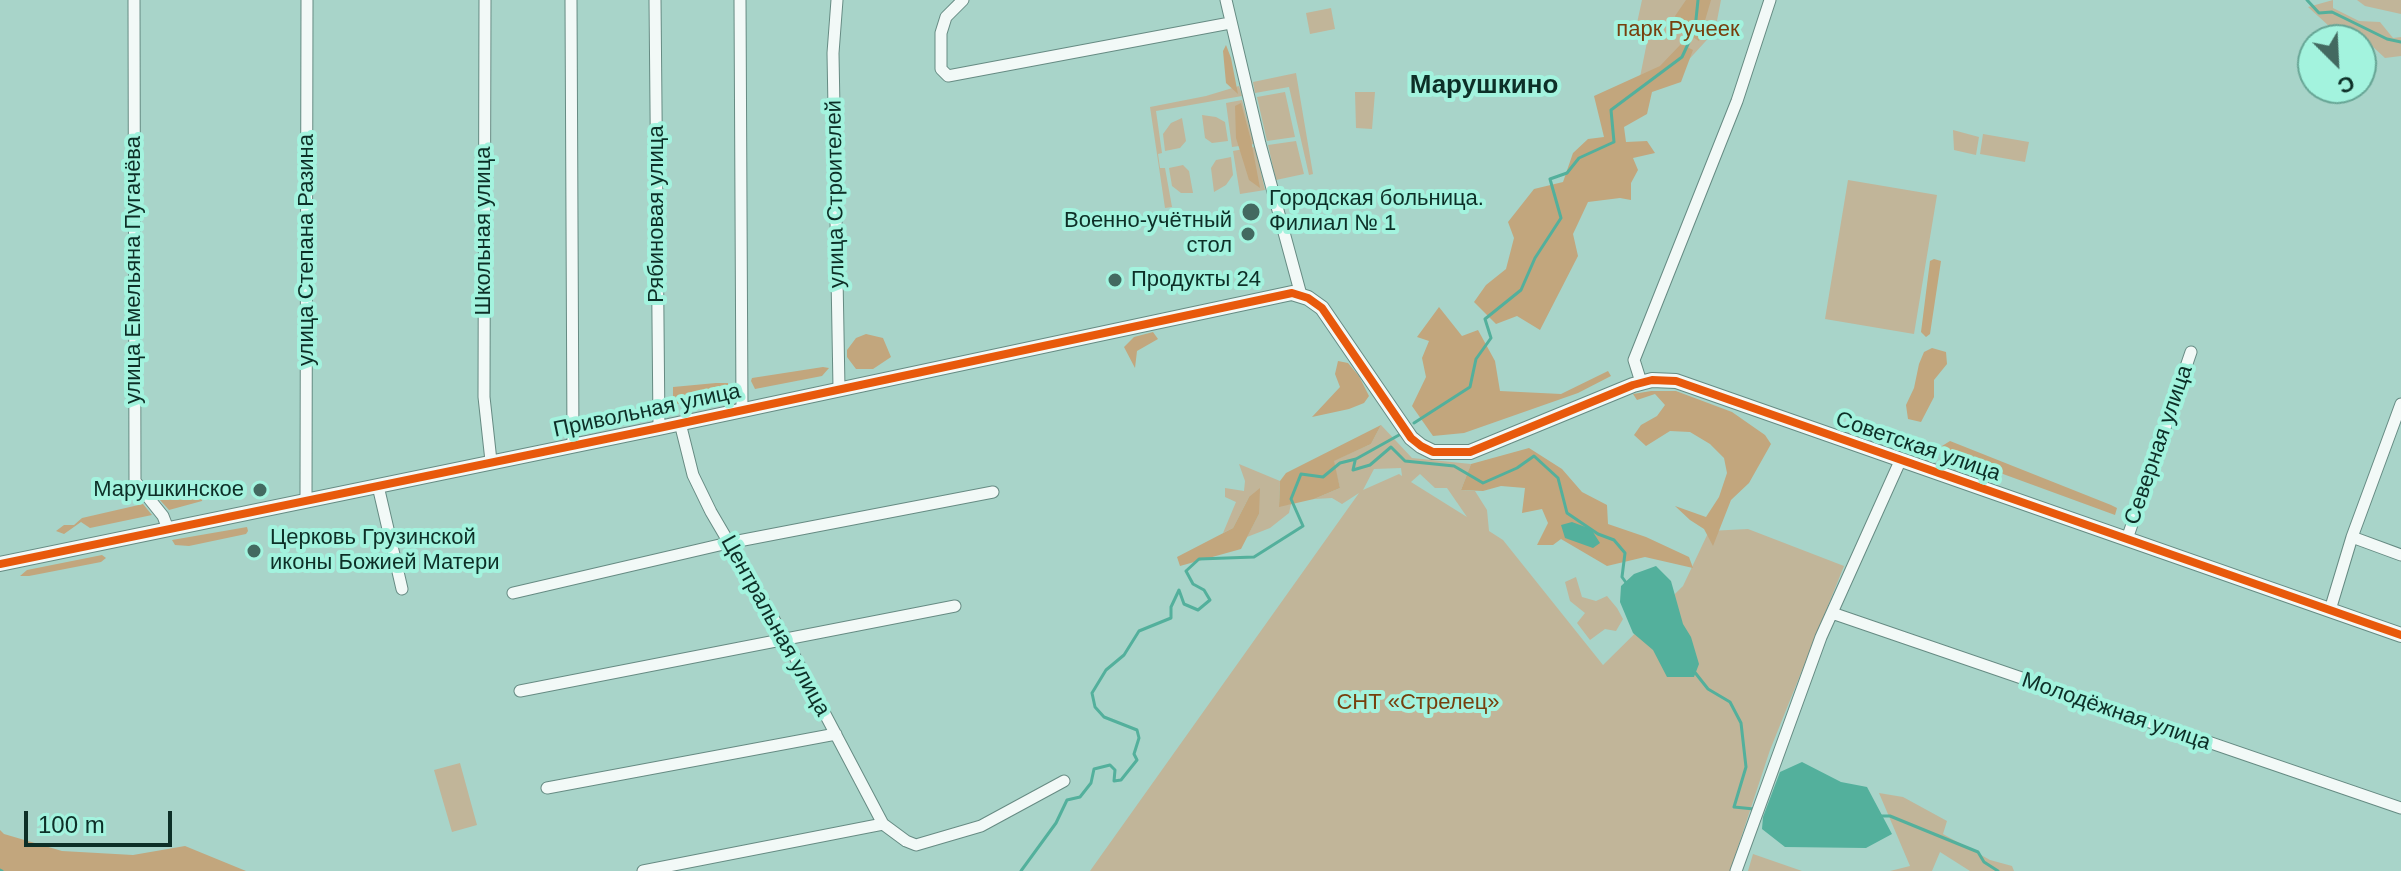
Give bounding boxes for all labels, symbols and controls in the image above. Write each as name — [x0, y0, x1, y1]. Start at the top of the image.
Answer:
park label: парк Ручеек — [1616, 17, 1740, 43]
north arrow — [2297, 24, 2377, 104]
district label: Марушкино — [1410, 70, 1558, 102]
text: С — [2334, 70, 2359, 99]
street label: улица Строителей — [821, 100, 851, 288]
street label: Рябиновая улица — [644, 125, 670, 303]
street label: улица Степана Разина — [294, 134, 320, 366]
street label: улица Емельяна Пугачёва — [121, 136, 147, 404]
street label: Школьная улица — [471, 147, 497, 315]
place label: Городская больница. Филиал № 1 — [1269, 186, 1484, 238]
marker: Городская больница. Филиал № 1 — [1240, 201, 1262, 223]
place label: Военно-учётный стол — [1064, 208, 1232, 260]
marker: Военно-учётный стол — [1239, 225, 1257, 243]
place label: Продукты 24 — [1131, 267, 1261, 293]
marker: Продукты 24 — [1106, 271, 1124, 289]
street label: Северная улица — [2119, 362, 2199, 528]
street label: Привольная улица — [551, 378, 743, 444]
street label: Советская улица — [1832, 406, 2004, 488]
place label: Марушкинское — [93, 477, 244, 503]
marker: Марушкинское — [251, 481, 269, 499]
place label: Церковь Грузинской иконы Божией Матери — [270, 525, 499, 576]
street label: Центральная улица — [714, 531, 836, 721]
marker: Церковь Грузинской иконы Божией Матери — [245, 542, 263, 560]
street label: Молодёжная улица — [2018, 667, 2214, 757]
park label: СНТ «Стрелец» — [1336, 690, 1500, 716]
scale bar — [28, 795, 176, 845]
text: 100 m — [38, 811, 105, 838]

